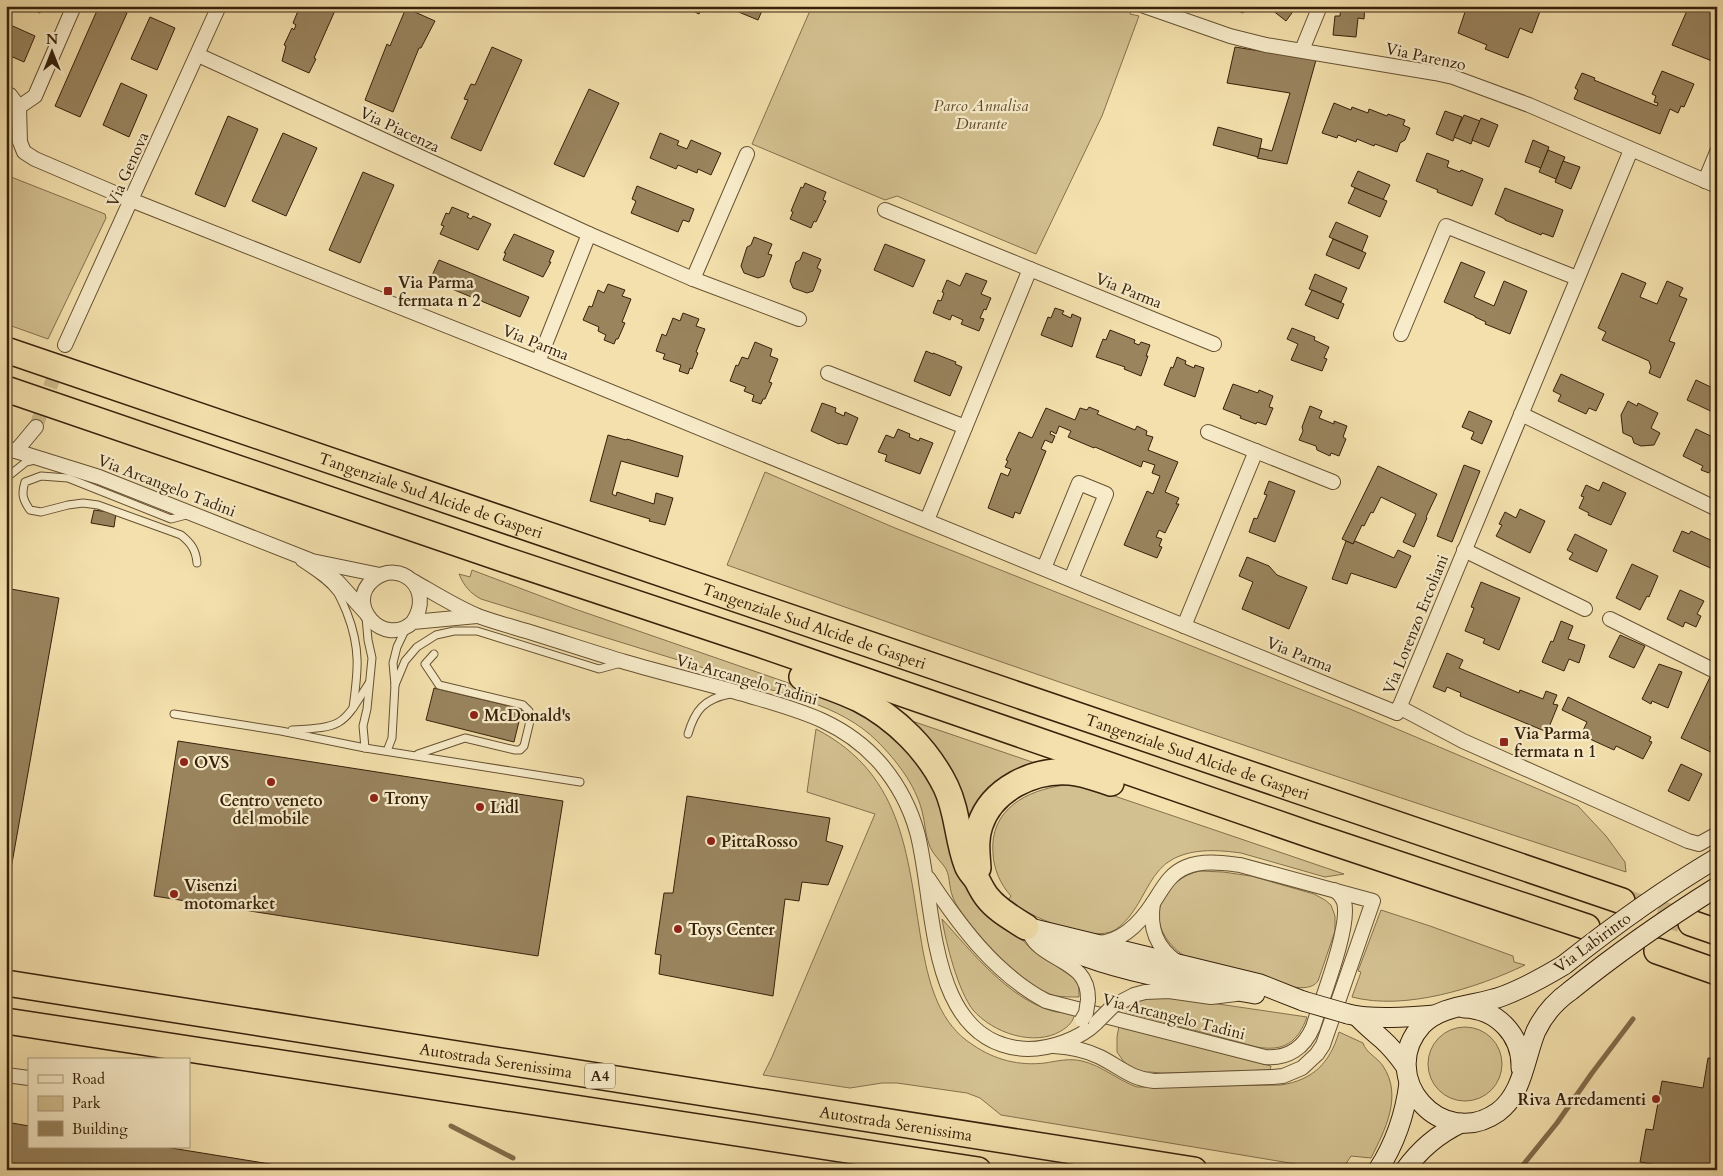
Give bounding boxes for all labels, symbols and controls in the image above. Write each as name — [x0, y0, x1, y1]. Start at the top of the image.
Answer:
north arrow — [28, 28, 78, 78]
text: N — [46, 30, 58, 49]
street label: Via Parenzo — [1383, 38, 1468, 76]
park label: Parco Annalisa Durante — [934, 95, 1028, 135]
street label: Via Piacenza — [356, 102, 443, 158]
street label: Via Genova — [102, 128, 154, 210]
street label: Via Parma — [1092, 268, 1165, 314]
place label: Via Parma fermata n 2 — [398, 272, 480, 312]
marker: Via Parma fermata n 2 — [382, 285, 394, 297]
street label: Via Parma — [499, 320, 572, 366]
street label: Tangenziale Sud Alcide de Gasperi — [316, 447, 546, 544]
street label: Via Arcangelo Tadini — [94, 449, 239, 523]
street label: Via Lorenzo Ercoliani — [1378, 551, 1454, 697]
street label: Tangenziale Sud Alcide de Gasperi — [699, 578, 929, 675]
street label: Via Parma — [1263, 632, 1336, 678]
street label: Via Arcangelo Tadini — [673, 649, 821, 711]
place label: McDonald's — [484, 705, 571, 727]
marker: McDonald's — [468, 709, 480, 721]
street label: Tangenziale Sud Alcide de Gasperi — [1082, 709, 1313, 806]
place label: Via Parma fermata n 1 — [1514, 723, 1596, 763]
marker: Via Parma fermata n 1 — [1498, 736, 1510, 748]
place label: OVS — [194, 752, 229, 774]
marker: OVS — [178, 756, 190, 768]
marker: Centro veneto del mobile — [265, 776, 277, 788]
place label: Trony — [384, 788, 429, 810]
place label: Centro veneto del mobile — [219, 790, 323, 830]
marker: Trony — [368, 792, 380, 804]
place label: Lidl — [490, 797, 519, 819]
marker: Lidl — [474, 801, 486, 813]
place label: PittaRosso — [721, 831, 798, 853]
marker: PittaRosso — [705, 835, 717, 847]
place label: Visenzi motomarket — [184, 875, 275, 915]
marker: Visenzi motomarket — [168, 888, 180, 900]
street label: Via Labirinto — [1550, 907, 1636, 978]
place label: Toys Center — [688, 919, 775, 941]
marker: Toys Center — [672, 923, 684, 935]
street label: Via Arcangelo Tadini — [1100, 989, 1248, 1045]
street label: Autostrada Serenissima — [418, 1038, 574, 1084]
legend — [28, 1058, 190, 1148]
road number: A4 — [585, 1064, 615, 1088]
text: Road — [72, 1069, 105, 1089]
place label: Riva Arredamenti — [1518, 1089, 1646, 1111]
text: Park — [72, 1093, 101, 1113]
marker: Riva Arredamenti — [1650, 1093, 1662, 1105]
street label: Autostrada Serenissima — [818, 1101, 974, 1147]
text: Building — [72, 1119, 128, 1139]

